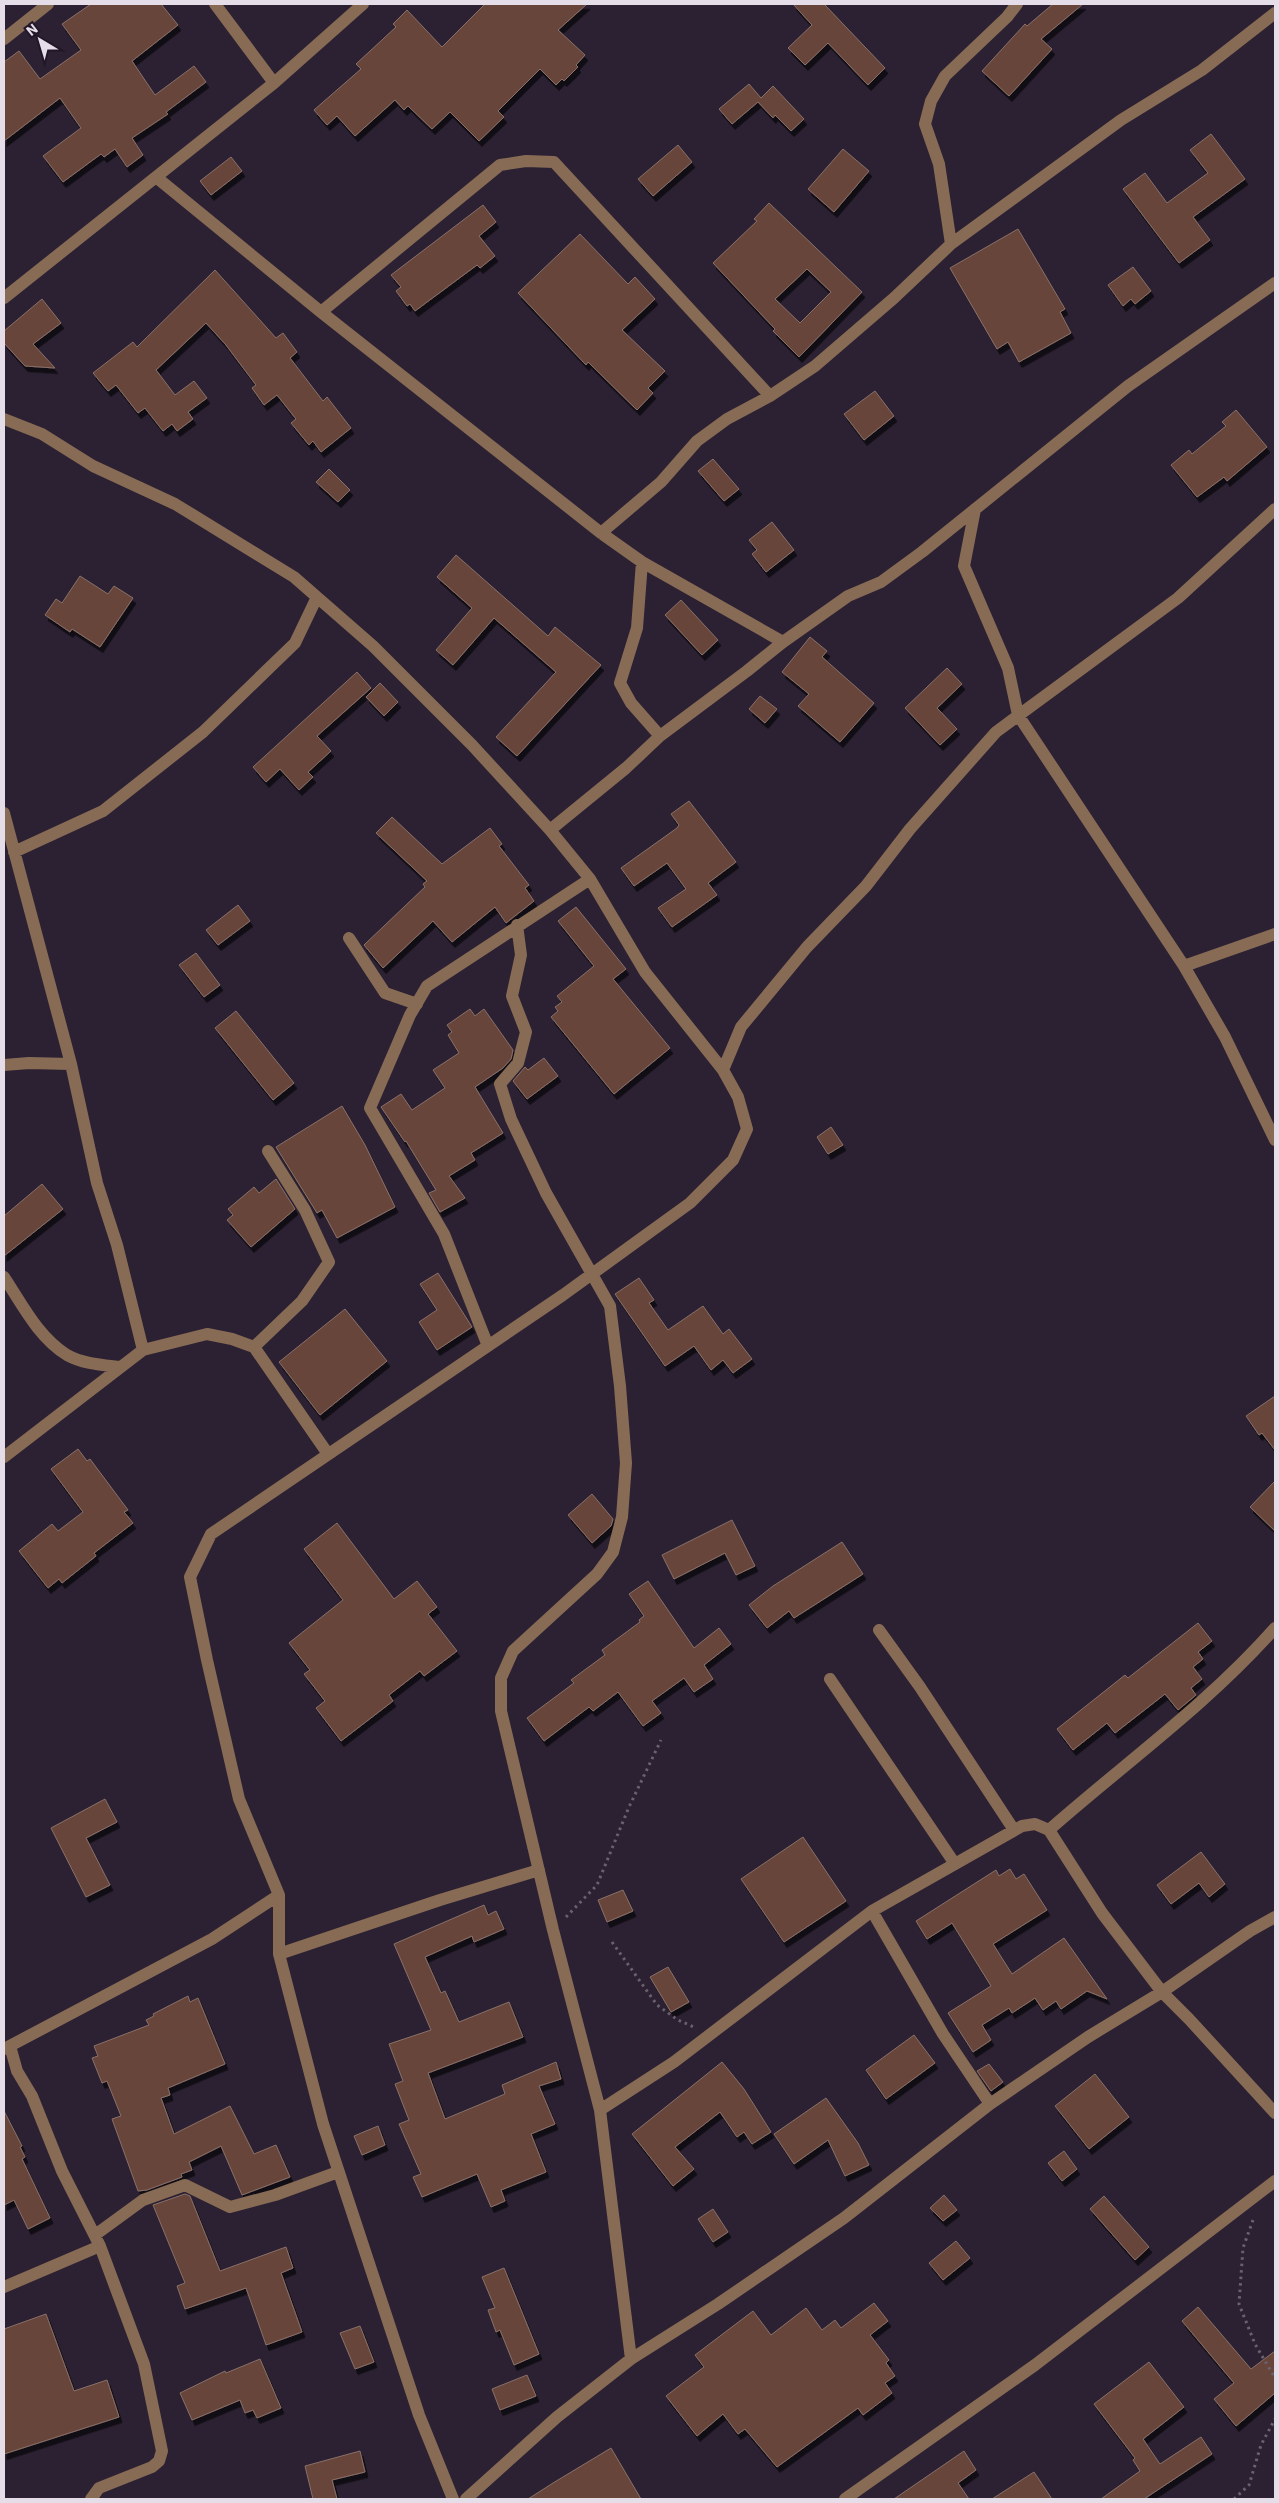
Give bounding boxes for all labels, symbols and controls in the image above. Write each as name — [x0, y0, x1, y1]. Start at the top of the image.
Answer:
north arrow — [15, 15, 65, 65]
text: N — [22, 20, 42, 40]

